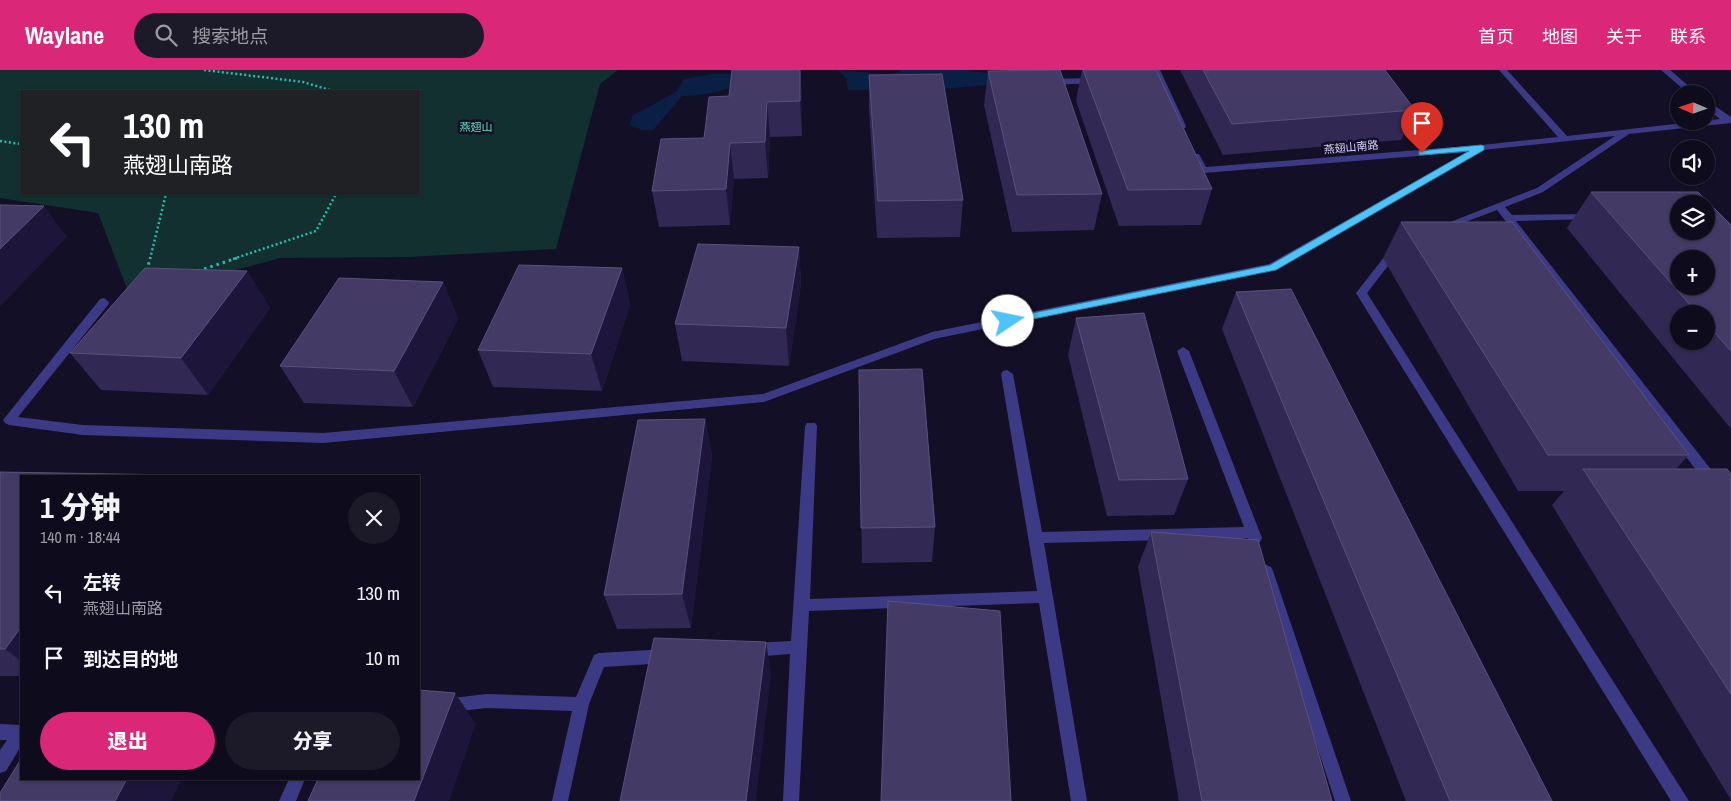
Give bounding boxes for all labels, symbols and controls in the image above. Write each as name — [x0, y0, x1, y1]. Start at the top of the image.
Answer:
search box — [134, 13, 484, 58]
text: Waylane — [25, 19, 104, 51]
icon: search — [152, 21, 180, 49]
text: 搜索地点 — [192, 23, 268, 49]
text: 首页 — [1478, 24, 1514, 49]
text: 地图 — [1542, 24, 1578, 49]
text: 关于 — [1606, 24, 1642, 49]
text: 联系 — [1670, 24, 1706, 49]
north arrow — [1670, 85, 1715, 130]
map controls — [1670, 85, 1715, 350]
text: 130 m — [123, 102, 204, 149]
pin — [1401, 102, 1443, 153]
icon: arrive — [1408, 109, 1436, 137]
icon: left — [40, 110, 105, 175]
park label: 燕翅山 — [460, 120, 493, 134]
street label: 燕翅山南路 — [1323, 138, 1379, 156]
button: sound — [1670, 140, 1715, 185]
text: 燕翅山南路 — [123, 150, 233, 180]
button: layers — [1670, 195, 1715, 240]
button: + — [1670, 250, 1715, 295]
position arrow — [981, 294, 1033, 346]
button: − — [1670, 305, 1715, 350]
text: 1 分钟 — [40, 487, 121, 527]
button: close — [348, 492, 400, 544]
text: 140 m · 18:44 — [40, 526, 120, 548]
text: 左转 — [83, 569, 121, 595]
icon: left — [40, 579, 68, 607]
text: 130 m — [357, 580, 400, 606]
text: 燕翅山南路 — [83, 597, 163, 619]
icon: arrive — [40, 644, 68, 672]
text: 10 m — [365, 645, 400, 671]
text: 到达目的地 — [83, 646, 178, 672]
button: 退出 — [40, 712, 215, 770]
button: 分享 — [225, 712, 400, 770]

